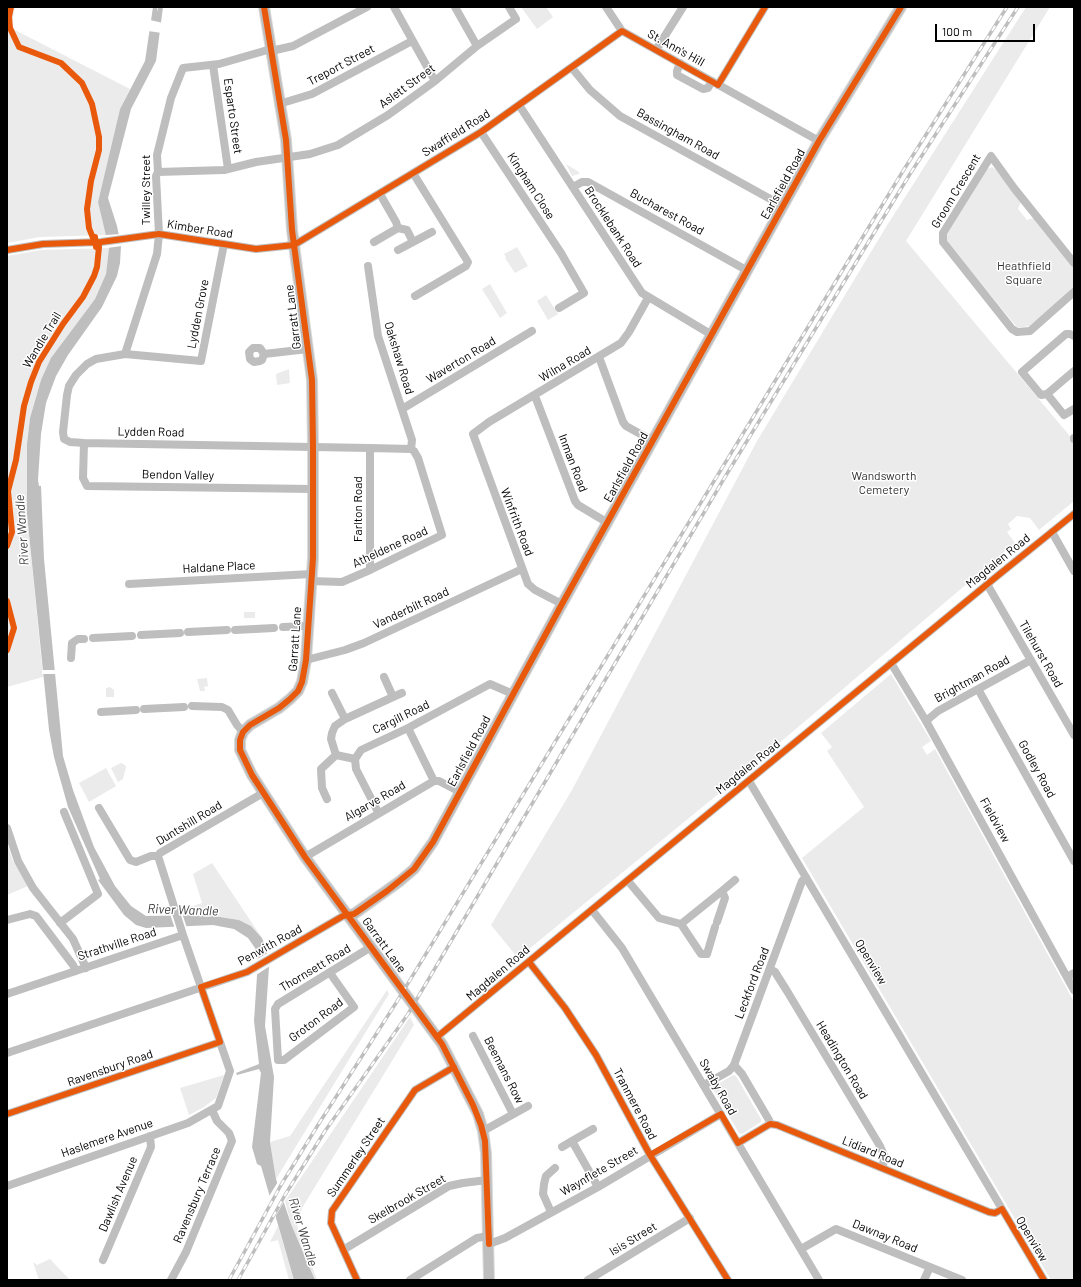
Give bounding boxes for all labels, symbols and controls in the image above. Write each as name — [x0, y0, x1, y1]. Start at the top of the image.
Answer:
scale bar — [937, 16, 1037, 42]
text: 100 m — [942, 24, 972, 38]
street label: St. Ann's Hill — [645, 26, 707, 70]
street label: Treport Street — [305, 41, 377, 89]
street label: Aslett Street — [376, 61, 438, 111]
street label: Esparto Street — [221, 77, 245, 155]
street label: Bassingham Road — [634, 105, 722, 163]
street label: Swaffield Road — [419, 106, 493, 160]
street label: Earlsfield Road — [758, 146, 808, 222]
street label: Kingham Close — [504, 150, 558, 222]
street label: Groom Crescent — [928, 151, 984, 231]
street label: Twilley Street — [139, 155, 153, 225]
street label: Brocklebank Road — [581, 184, 645, 270]
street label: Bucharest Road — [628, 186, 706, 238]
street label: Kimber Road — [166, 217, 234, 241]
park label: Heathfield Square — [997, 259, 1051, 287]
street label: Lydden Grove — [184, 278, 212, 350]
street label: Garratt Lane — [282, 284, 304, 350]
street label: Wandle Trail — [20, 309, 64, 371]
street label: Oakshaw Road — [381, 320, 417, 396]
street label: Waverton Road — [424, 334, 498, 386]
street label: Wilna Road — [536, 343, 594, 385]
street label: Lydden Road — [117, 424, 185, 440]
street label: Earlsfield Road — [601, 429, 651, 505]
street label: Inman Road — [555, 432, 591, 494]
street label: Bendon Valley — [142, 467, 214, 483]
park label: Wandsworth Cemetery — [852, 469, 916, 497]
street label: Farlton Road — [351, 476, 365, 542]
street label: Winfrith Road — [497, 486, 537, 558]
water label: River Wandle — [12, 494, 32, 566]
street label: Atheldene Road — [350, 523, 430, 571]
street label: Magdalen Road — [963, 531, 1033, 591]
street label: Haldane Place — [182, 558, 256, 576]
street label: Vanderbilt Road — [371, 584, 451, 632]
street label: Garratt Lane — [286, 606, 304, 672]
street label: Tilehurst Road — [1016, 618, 1066, 690]
street label: Brightman Road — [932, 652, 1012, 706]
street label: Cargill Road — [370, 697, 432, 737]
street label: Earlsfield Road — [444, 713, 494, 789]
street label: Magdalen Road — [713, 737, 783, 797]
street label: Godley Road — [1015, 738, 1059, 800]
street label: Algarve Road — [342, 778, 408, 824]
street label: Fieldview — [977, 795, 1013, 845]
street label: Duntshill Road — [153, 798, 225, 848]
water label: River Wandle — [147, 901, 219, 919]
street label: Garratt Lane — [359, 914, 409, 976]
street label: Penwith Road — [235, 921, 305, 969]
street label: Strathville Road — [76, 924, 158, 964]
street label: Openview — [852, 937, 890, 987]
street label: Thornsett Road — [277, 941, 353, 995]
street label: Magdalen Road — [463, 942, 533, 1004]
street label: Leckford Road — [732, 945, 772, 1021]
street label: Groton Road — [286, 995, 346, 1045]
street label: Headington Road — [813, 1018, 871, 1102]
street label: Beemans Row — [481, 1034, 527, 1106]
street label: Ravensbury Road — [65, 1047, 155, 1089]
street label: Swaby Road — [696, 1056, 740, 1118]
street label: Tranmere Road — [610, 1066, 660, 1142]
street label: Summerley Street — [324, 1114, 388, 1200]
street label: Haslemere Avenue — [59, 1116, 155, 1160]
street label: Lidiard Road — [840, 1133, 906, 1171]
street label: Waynflete Street — [558, 1143, 640, 1199]
street label: Ravensbury Terrace — [170, 1145, 224, 1245]
street label: Dawlish Avenue — [96, 1154, 140, 1234]
street label: Skelbrook Street — [366, 1171, 448, 1227]
water label: River Wandle — [285, 1196, 321, 1268]
street label: Openview — [1013, 1214, 1051, 1264]
street label: Dawnay Road — [850, 1216, 920, 1256]
street label: Isis Street — [607, 1219, 659, 1259]

